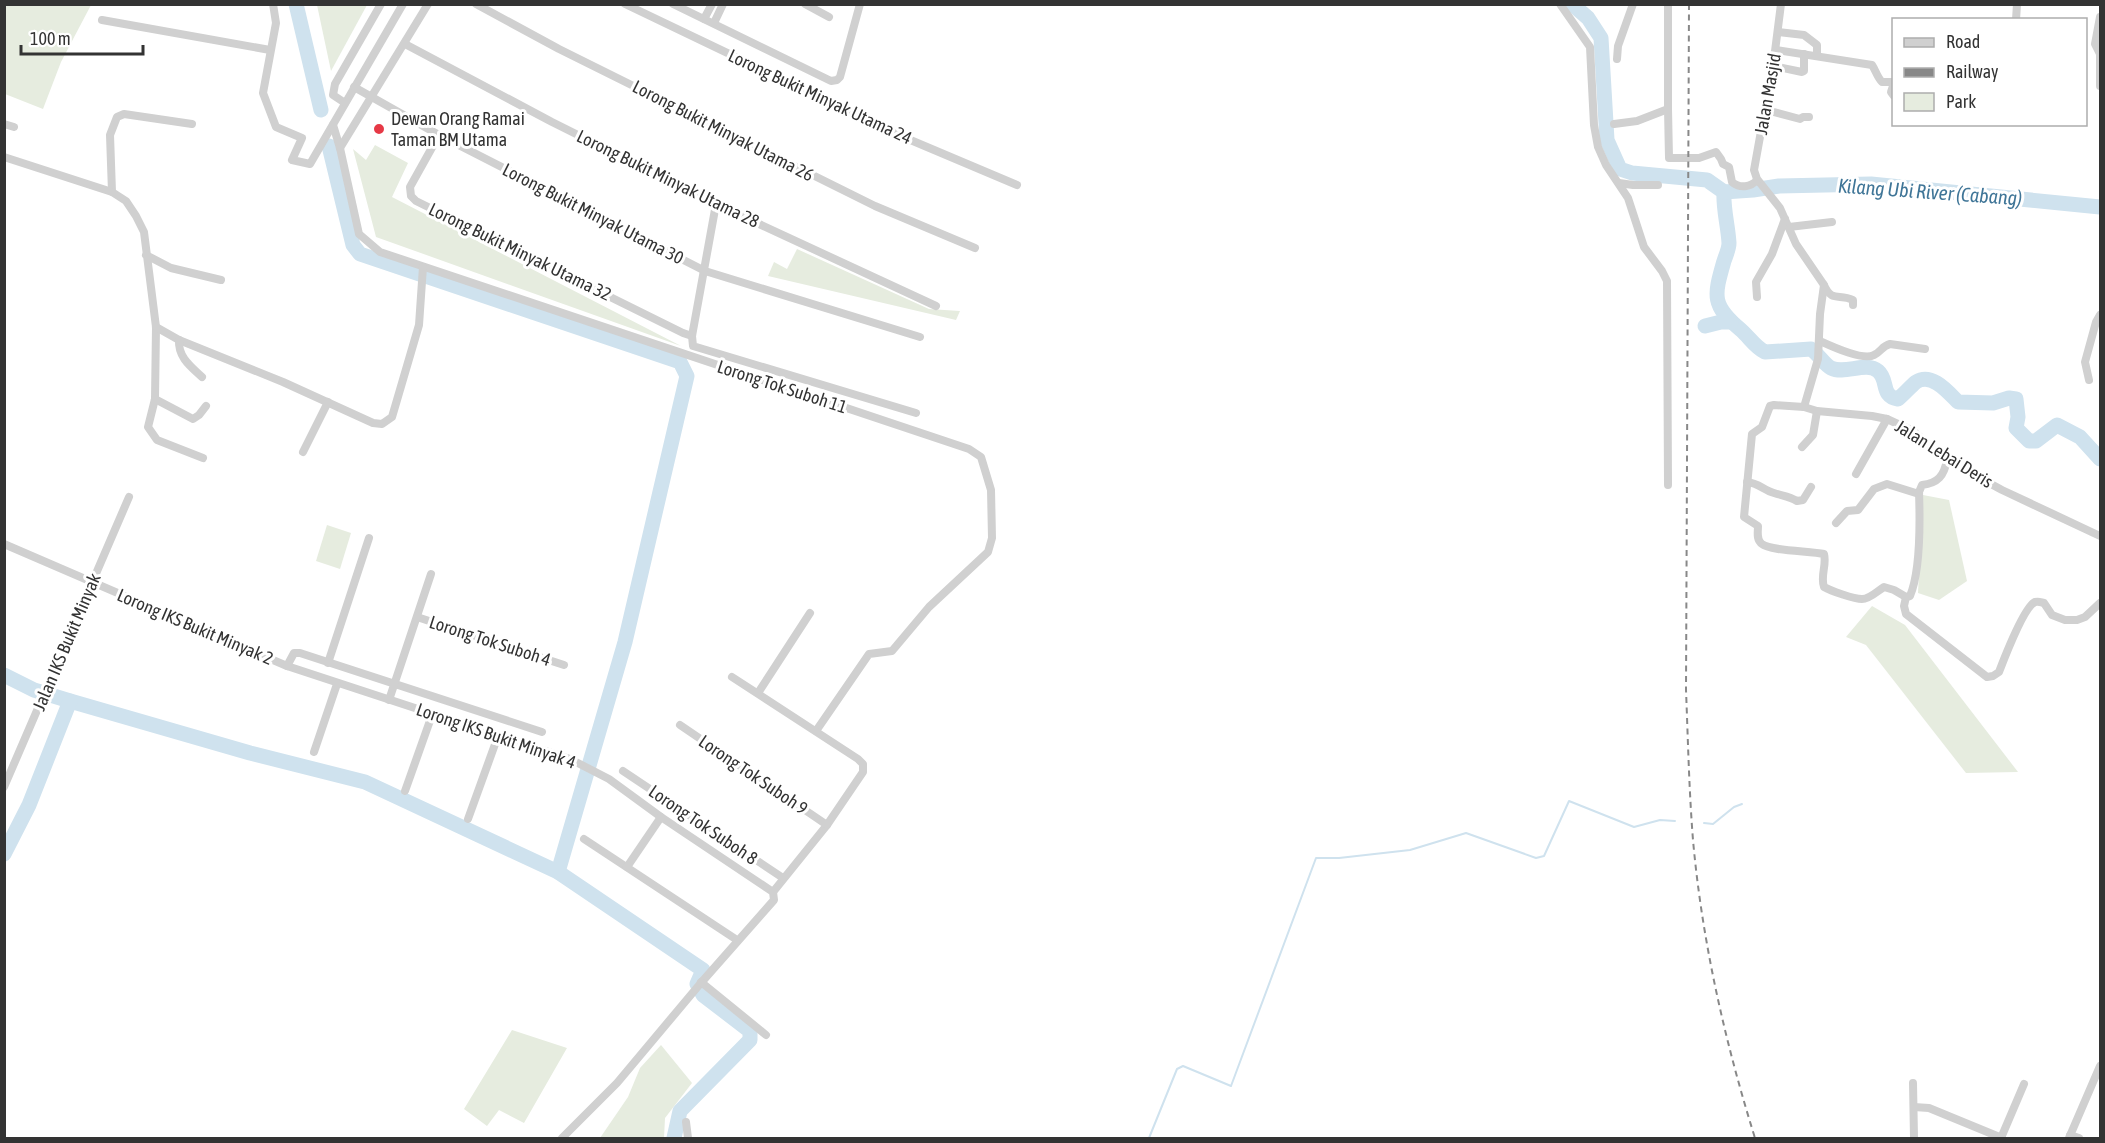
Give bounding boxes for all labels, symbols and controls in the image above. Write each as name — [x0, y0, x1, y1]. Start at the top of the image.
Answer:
scale bar — [21, 18, 142, 56]
legend — [1892, 18, 2087, 126]
text: 100 m — [30, 28, 71, 49]
text: Road — [1946, 31, 1980, 52]
street label: Lorong Bukit Minyak Utama 24 — [725, 45, 915, 148]
street label: Jalan Masjid — [1750, 52, 1785, 136]
text: Railway — [1946, 61, 1998, 82]
street label: Lorong Bukit Minyak Utama 26 — [629, 76, 817, 185]
text: Park — [1946, 91, 1976, 112]
place label: Dewan Orang Ramai Taman BM Utama — [391, 108, 525, 150]
marker: Dewan Orang Ramai Taman BM Utama — [372, 122, 386, 136]
street label: Lorong Bukit Minyak Utama 28 — [574, 125, 763, 232]
street label: Lorong Bukit Minyak Utama 30 — [499, 159, 687, 268]
water label: Kilang Ubi River (Cabang) — [1837, 174, 2023, 209]
street label: Lorong Bukit Minyak Utama 32 — [426, 198, 615, 305]
street label: Lorong Tok Suboh 11 — [715, 356, 850, 417]
street label: Jalan Lebai Deris — [1892, 415, 1997, 492]
street label: Jalan IKS Bukit Minyak — [28, 570, 105, 713]
street label: Lorong IKS Bukit Minyak 2 — [114, 584, 276, 669]
street label: Lorong Tok Suboh 4 — [427, 611, 554, 670]
street label: Lorong IKS Bukit Minyak 4 — [414, 698, 579, 773]
street label: Lorong Tok Suboh 9 — [695, 730, 812, 819]
street label: Lorong Tok Suboh 8 — [645, 780, 762, 869]

